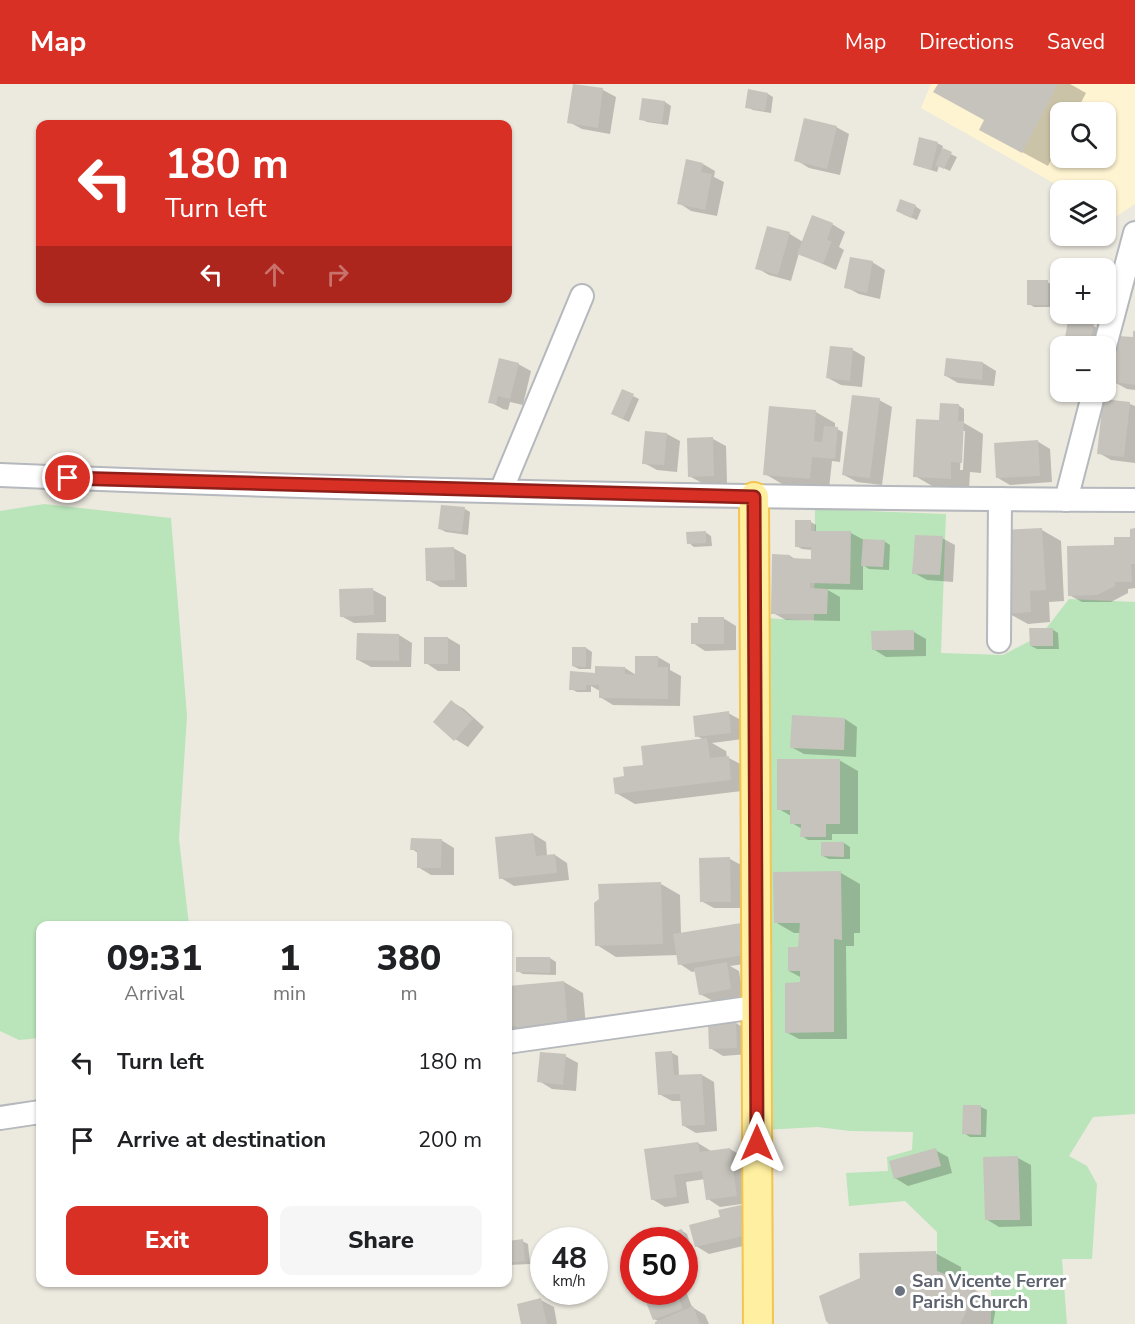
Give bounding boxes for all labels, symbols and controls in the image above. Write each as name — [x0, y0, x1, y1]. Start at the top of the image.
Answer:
text: Map — [30, 23, 86, 61]
text: Map — [845, 28, 886, 56]
text: Directions — [919, 28, 1014, 56]
text: Saved — [1047, 28, 1105, 56]
map controls — [1050, 102, 1116, 402]
button: search — [1050, 102, 1116, 168]
text: 180 m — [165, 136, 289, 193]
icon: left — [66, 144, 144, 222]
button: layers — [1050, 180, 1116, 246]
text: Turn left — [165, 190, 266, 227]
icon: left — [195, 258, 228, 291]
icon: ahead — [258, 258, 291, 291]
icon: right — [321, 258, 354, 291]
button: + — [1050, 258, 1116, 324]
button: − — [1050, 336, 1116, 402]
pin — [42, 452, 93, 503]
icon: arrive — [51, 461, 84, 494]
text: 09:31 — [107, 934, 202, 983]
text: 1 — [279, 934, 300, 983]
text: 380 — [377, 934, 441, 983]
text: Arrival — [124, 980, 185, 1007]
text: min — [273, 980, 306, 1007]
text: m — [400, 980, 418, 1007]
icon: left — [66, 1046, 99, 1079]
text: Turn left — [117, 1047, 204, 1077]
text: 180 m — [418, 1047, 482, 1077]
position arrow — [725, 1111, 789, 1175]
icon: arrive — [66, 1124, 99, 1157]
text: Arrive at destination — [117, 1125, 326, 1155]
text: 200 m — [418, 1125, 482, 1155]
button: Exit — [66, 1206, 268, 1275]
button: Share — [280, 1206, 482, 1275]
speed limit sign: 50 — [620, 1227, 698, 1305]
text: 48 — [551, 1238, 587, 1279]
place label: San Vicente Ferrer Parish Church — [912, 1269, 1066, 1314]
text: km/h — [552, 1271, 586, 1291]
marker: San Vicente Ferrer Parish Church — [893, 1284, 907, 1298]

